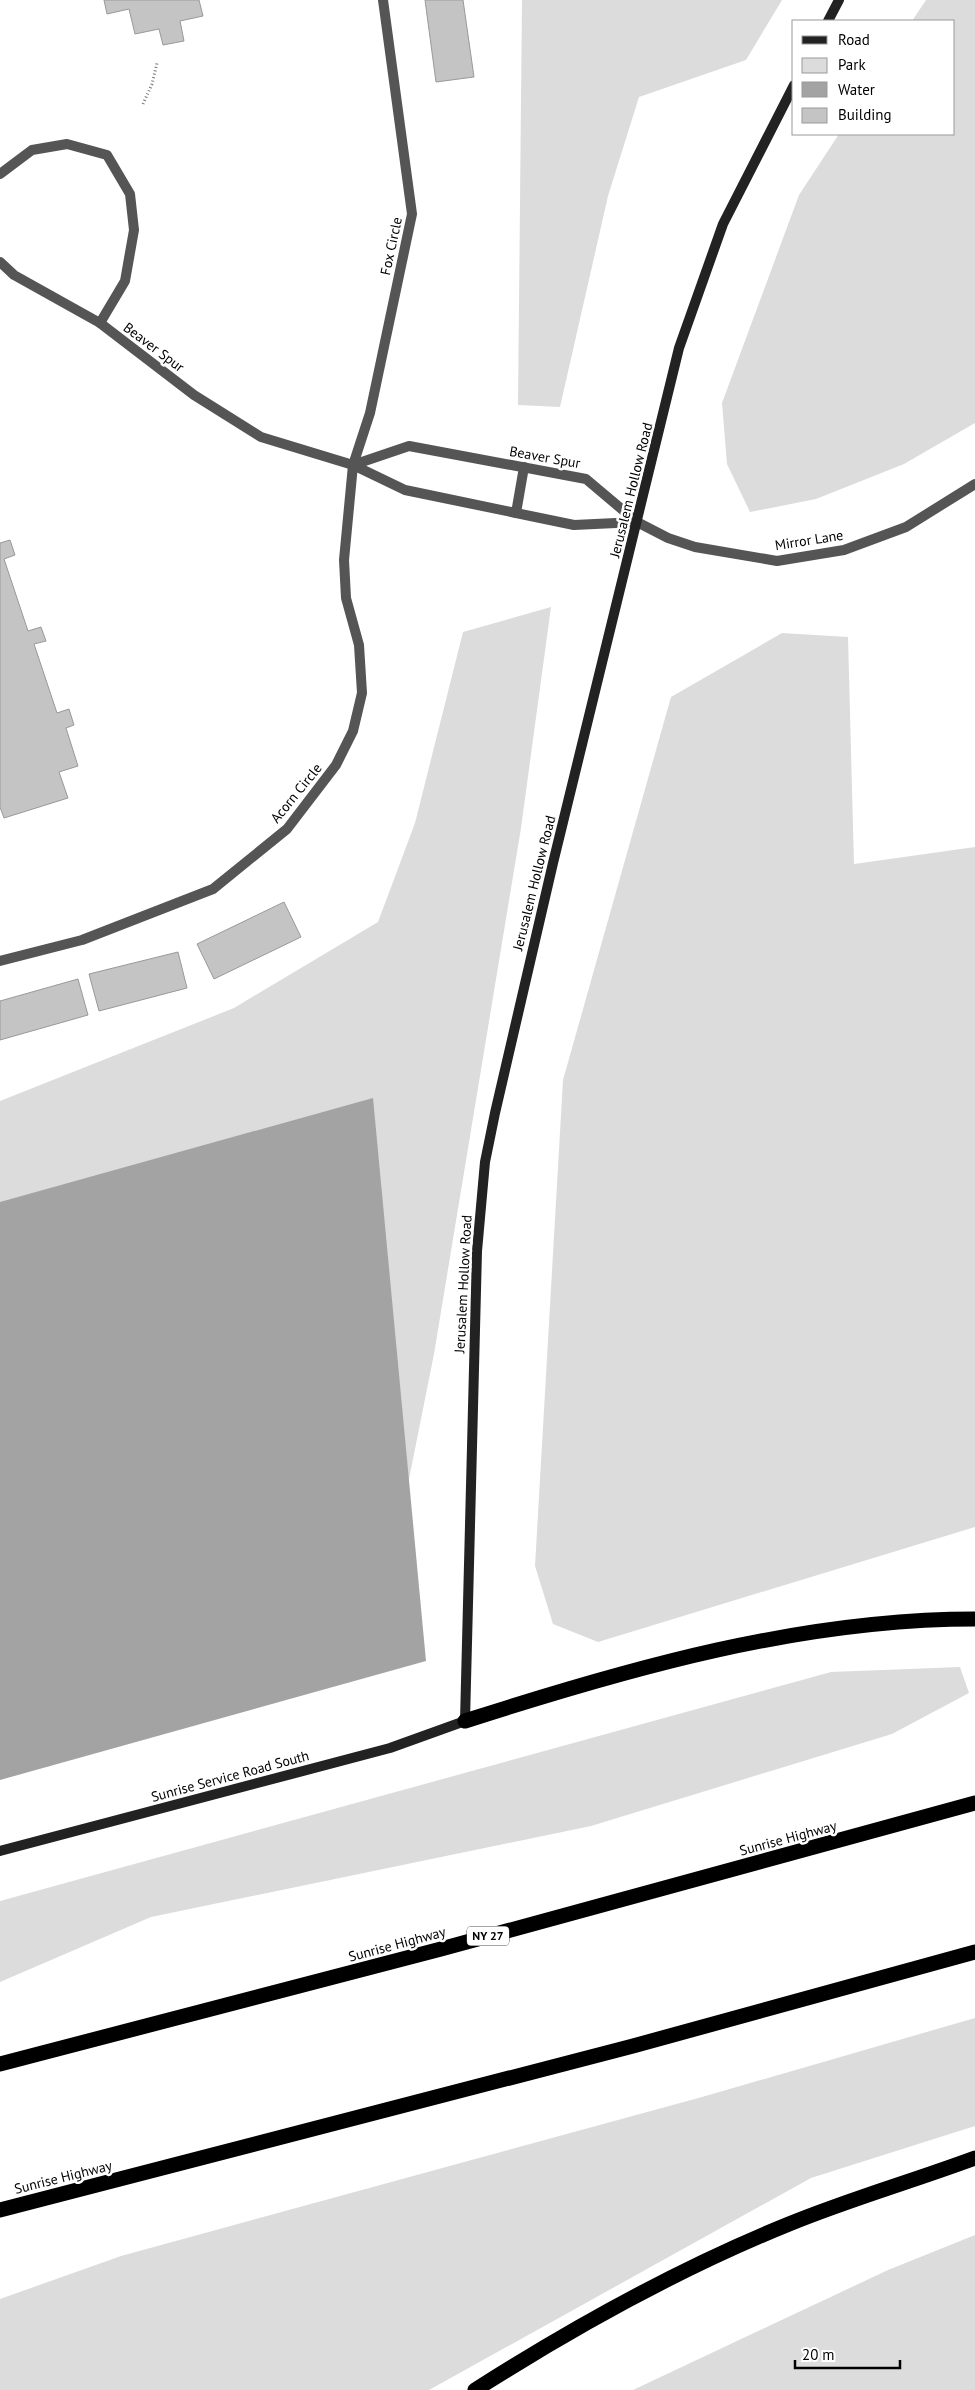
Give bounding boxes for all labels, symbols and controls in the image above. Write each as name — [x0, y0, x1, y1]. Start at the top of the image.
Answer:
legend — [792, 20, 955, 135]
text: Road — [838, 30, 870, 49]
text: Park — [838, 55, 866, 74]
text: Water — [838, 80, 875, 99]
text: Building — [838, 105, 892, 124]
street label: Fox Circle — [376, 215, 406, 277]
street label: Beaver Spur — [120, 318, 188, 376]
street label: Jerusalem Hollow Road — [605, 421, 656, 560]
street label: Beaver Spur — [508, 442, 582, 472]
street label: Mirror Lane — [774, 526, 844, 554]
street label: Acorn Circle — [266, 759, 326, 827]
street label: Jerusalem Hollow Road — [508, 814, 559, 953]
street label: Jerusalem Hollow Road — [450, 1214, 476, 1355]
street label: Sunrise Service Road South — [149, 1746, 311, 1806]
street label: Sunrise Highway — [737, 1816, 839, 1860]
street label: Sunrise Highway — [346, 1922, 448, 1966]
road number: NY 27 — [467, 1926, 509, 1945]
street label: Sunrise Highway — [12, 2156, 114, 2198]
scale bar — [795, 2338, 900, 2370]
text: 20 m — [802, 2345, 835, 2364]

